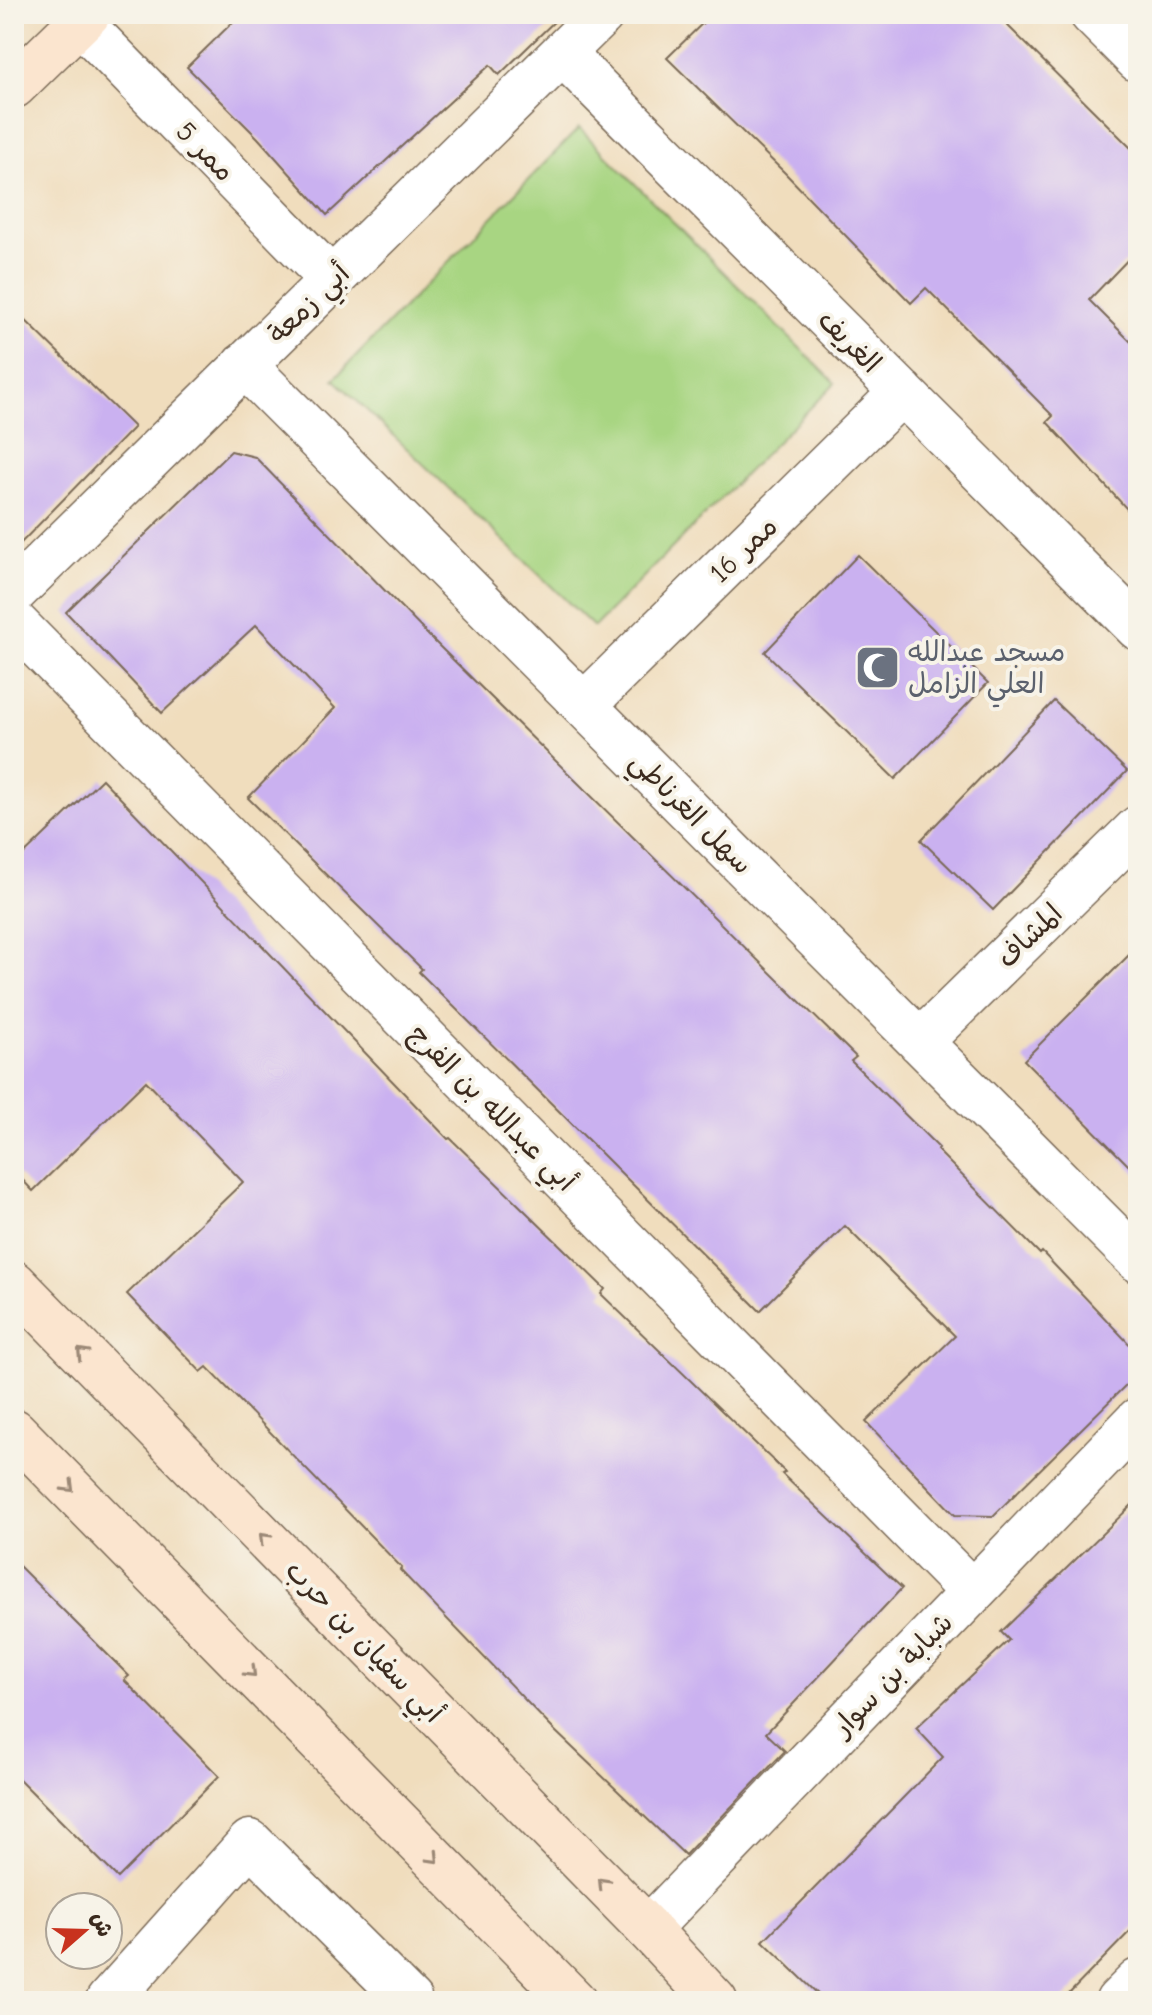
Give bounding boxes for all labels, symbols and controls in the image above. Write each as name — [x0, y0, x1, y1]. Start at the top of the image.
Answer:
street label: ممر 5 — [169, 115, 241, 188]
street label: أبي زمعة — [261, 257, 362, 356]
street label: الغريف — [811, 304, 887, 380]
street label: ممر 16 — [703, 510, 784, 589]
place label: مسجد عبدالله العلي الزامل — [908, 636, 1065, 708]
mosque icon: مسجد عبدالله العلي الزامل — [853, 643, 901, 691]
street label: سهل الغرناطي — [618, 745, 759, 886]
street label: المشاف — [991, 897, 1069, 974]
street label: أبي عبدالله بن الفرج — [397, 1018, 582, 1203]
one-way arrow — [77, 1348, 91, 1362]
one-way arrow — [60, 1478, 74, 1492]
one-way arrow — [259, 1533, 273, 1547]
street label: أبي سفيان بن حرب — [273, 1554, 450, 1735]
street label: شبابة بن سوار — [825, 1607, 960, 1745]
one-way arrow — [242, 1663, 257, 1677]
one-way arrow — [424, 1849, 439, 1863]
one-way arrow — [598, 1878, 612, 1892]
north arrow — [44, 1891, 124, 1971]
text: ش — [85, 1909, 118, 1940]

